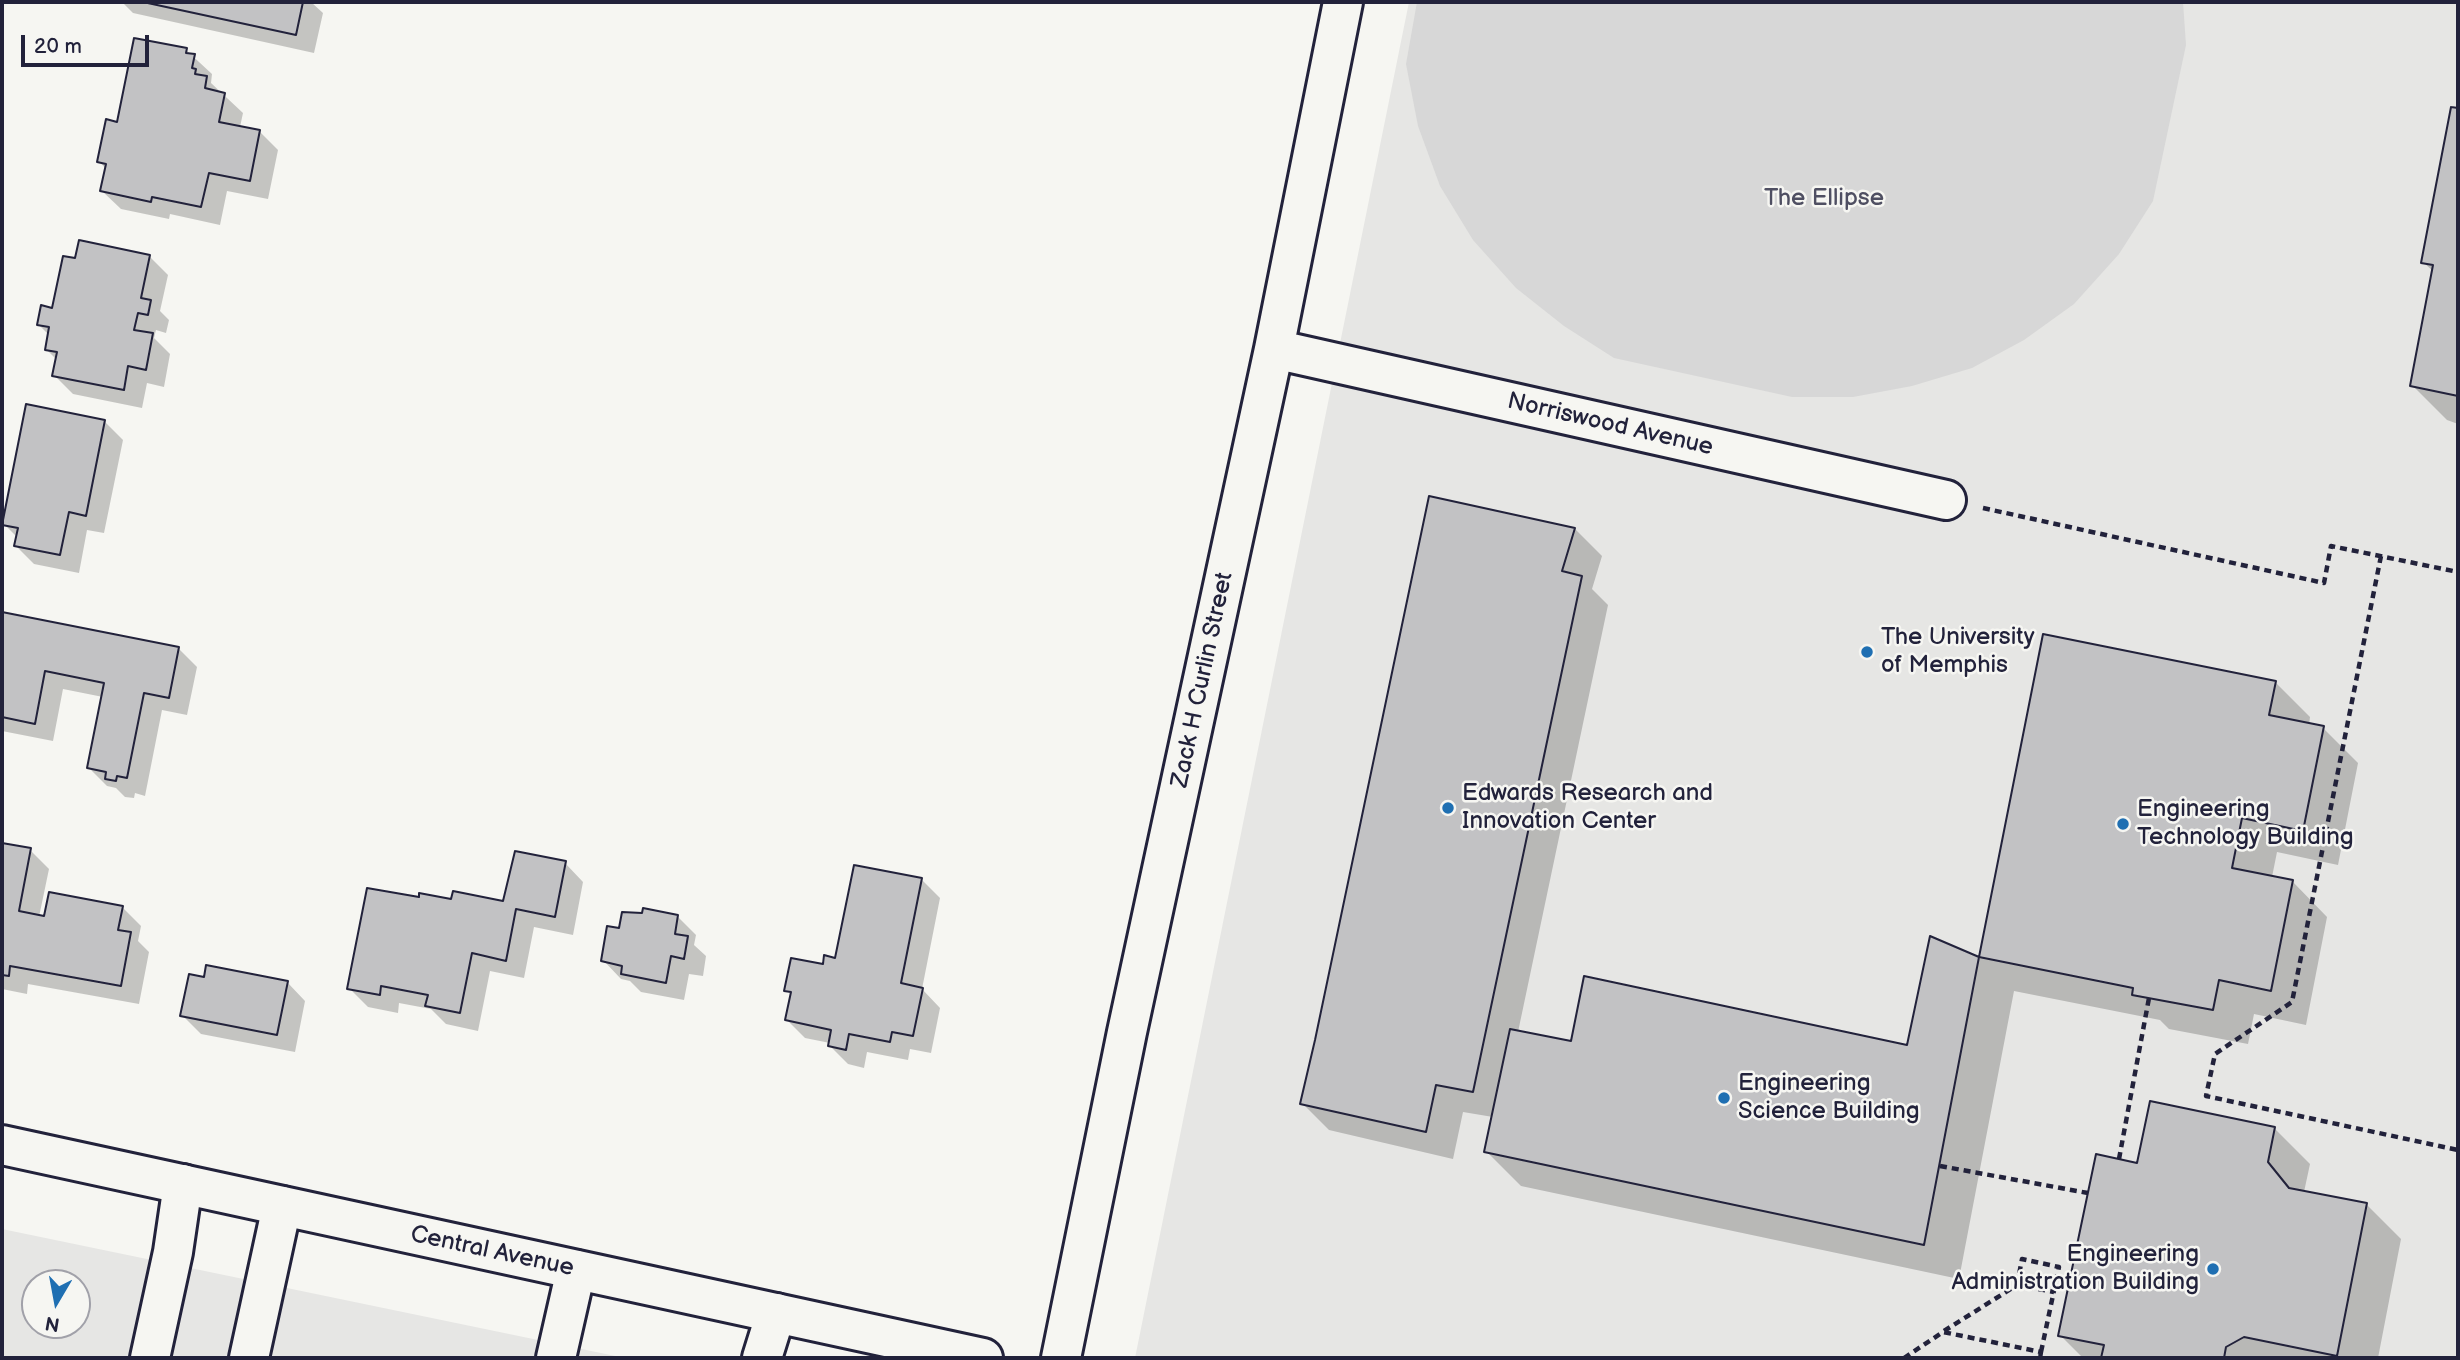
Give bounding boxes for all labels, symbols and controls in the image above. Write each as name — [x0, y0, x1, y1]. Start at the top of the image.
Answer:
scale bar — [24, 21, 152, 65]
text: 20 m — [34, 34, 82, 59]
park label: The Ellipse — [1764, 185, 1884, 213]
street label: Norriswood Avenue — [1504, 387, 1716, 463]
street label: Zack H Curlin Street — [1166, 570, 1240, 790]
place label: The University of Memphis — [1881, 624, 2035, 680]
marker: The University of Memphis — [1859, 644, 1875, 660]
place label: Edwards Research and Innovation Center — [1462, 780, 1713, 836]
place label: Engineering Technology Building — [2137, 796, 2354, 852]
marker: Edwards Research and Innovation Center — [1440, 800, 1456, 816]
marker: Engineering Technology Building — [2115, 816, 2131, 832]
place label: Engineering Science Building — [1738, 1070, 1920, 1126]
marker: Engineering Science Building — [1716, 1090, 1732, 1106]
street label: Central Avenue — [408, 1221, 576, 1283]
place label: Engineering Administration Building — [1951, 1241, 2199, 1297]
marker: Engineering Administration Building — [2205, 1261, 2221, 1277]
north arrow — [21, 1269, 91, 1339]
text: N — [44, 1311, 62, 1336]

